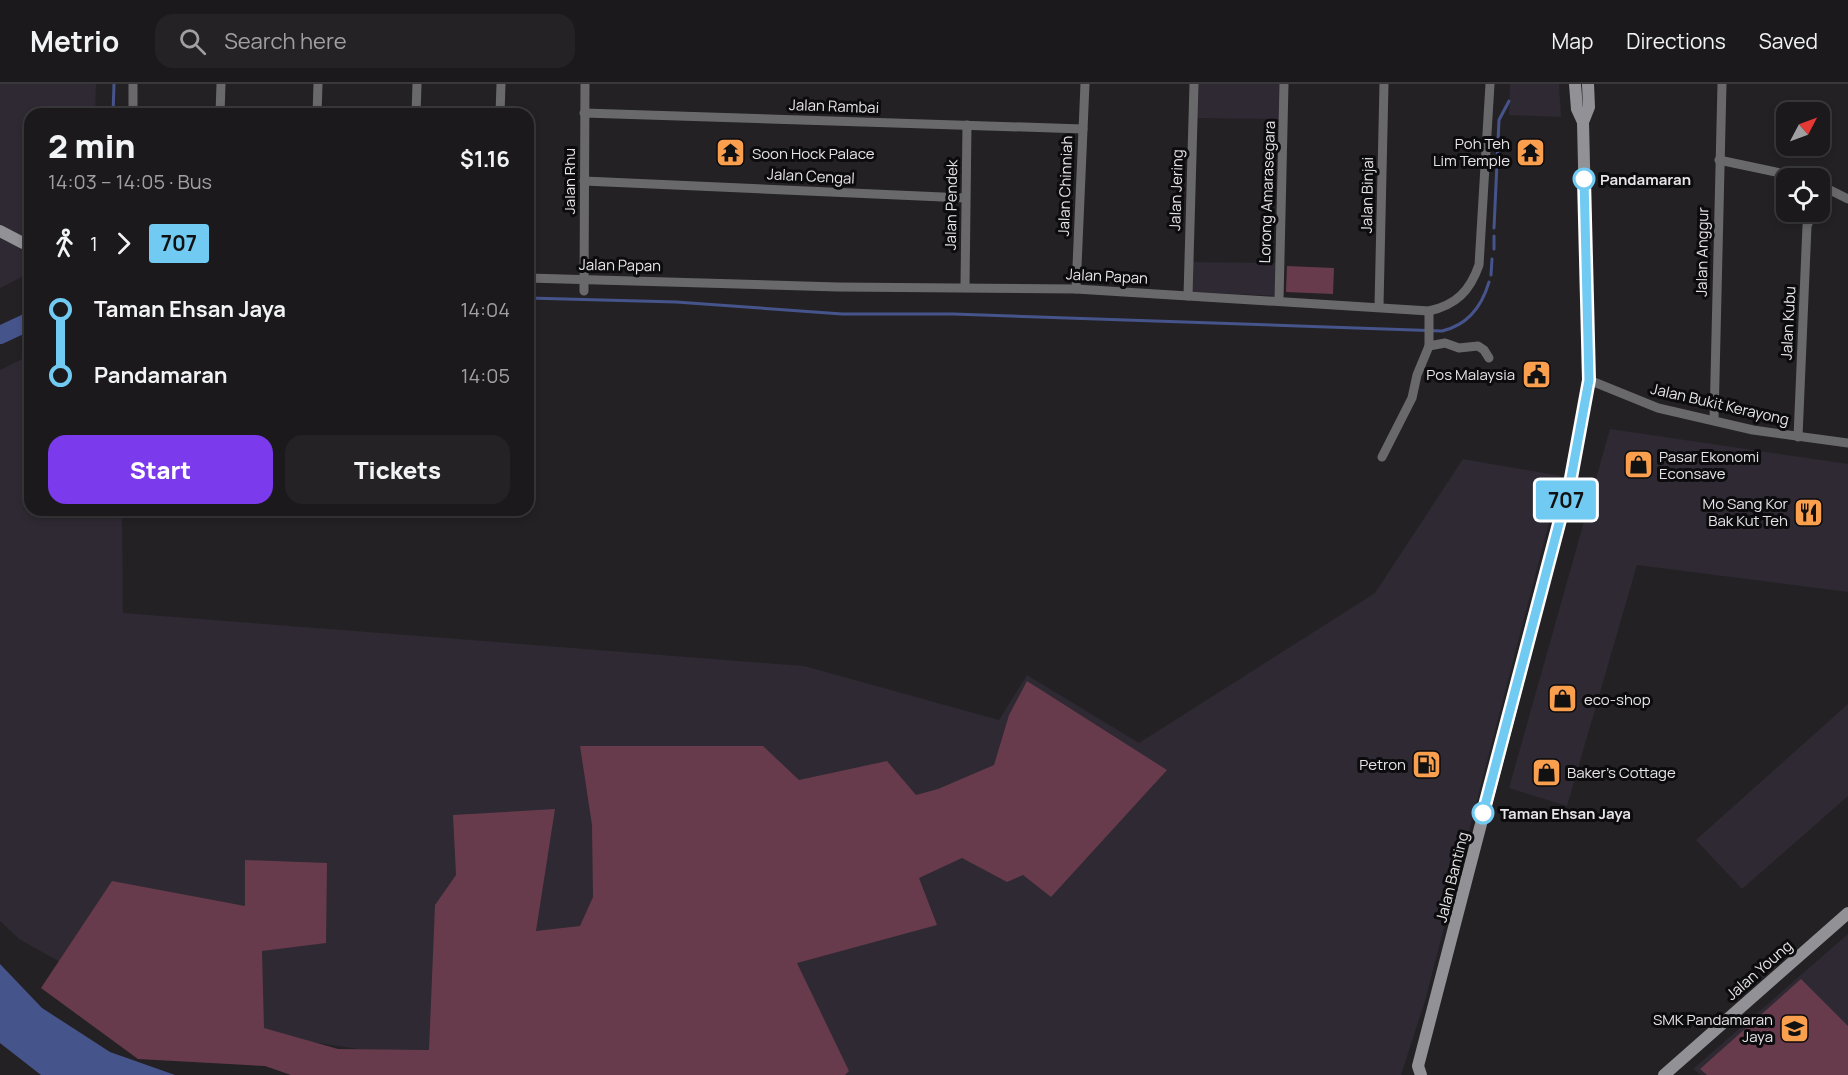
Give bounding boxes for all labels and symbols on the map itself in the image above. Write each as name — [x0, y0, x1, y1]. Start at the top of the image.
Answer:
street label: Jalan Rambai — [789, 94, 879, 118]
north arrow — [1776, 102, 1830, 156]
street label: Lorong Amarasegara — [1254, 120, 1280, 264]
place label: Poh Teh Lim Temple — [1433, 133, 1510, 171]
street label: Jalan Chinniah — [1053, 135, 1077, 237]
temple icon: Poh Teh Lim Temple — [1515, 136, 1547, 168]
temple icon: Soon Hock Palace — [715, 137, 747, 169]
place label: Soon Hock Palace — [752, 143, 875, 164]
street label: Jalan Rhu — [559, 148, 580, 214]
street label: Jalan Jering — [1164, 149, 1188, 231]
street label: Jalan Binjai — [1356, 157, 1378, 233]
street label: Jalan Pendek — [940, 159, 962, 250]
street label: Jalan Cengal — [767, 163, 855, 189]
marker: Pandamaran — [1573, 168, 1595, 190]
place label: Pandamaran — [1600, 169, 1691, 190]
street label: Jalan Anggur — [1691, 206, 1713, 297]
street label: Jalan Papan — [579, 254, 661, 276]
street label: Jalan Papan — [1065, 263, 1149, 289]
street label: Jalan Kubu — [1776, 285, 1800, 361]
public building icon: Pos Malaysia — [1520, 358, 1552, 390]
place label: Pos Malaysia — [1426, 364, 1515, 385]
street label: Jalan Bukit Kerayong — [1649, 378, 1791, 430]
place label: Pasar Ekonomi Econsave — [1659, 446, 1759, 484]
shop icon: Pasar Ekonomi Econsave — [1622, 449, 1654, 481]
line badge: 707 — [1532, 480, 1600, 520]
place label: Mo Sang Kor Bak Kut Teh — [1703, 493, 1789, 531]
restaurant icon: Mo Sang Kor Bak Kut Teh — [1793, 496, 1825, 528]
shop icon: eco-shop — [1547, 683, 1579, 715]
place label: eco-shop — [1584, 689, 1651, 710]
fuel station icon: Petron — [1411, 748, 1443, 780]
place label: Petron — [1359, 754, 1406, 775]
shop icon: Baker's Cottage — [1530, 756, 1562, 788]
place label: Baker's Cottage — [1567, 762, 1676, 783]
marker: Taman Ehsan Jaya — [1472, 802, 1494, 824]
place label: Taman Ehsan Jaya — [1500, 803, 1631, 824]
street label: Jalan Banting — [1431, 829, 1473, 925]
street label: Jalan Young — [1721, 935, 1797, 1005]
place label: SMK Pandamaran Jaya — [1653, 1009, 1773, 1047]
school or university icon: SMK Pandamaran Jaya — [1778, 1012, 1810, 1044]

